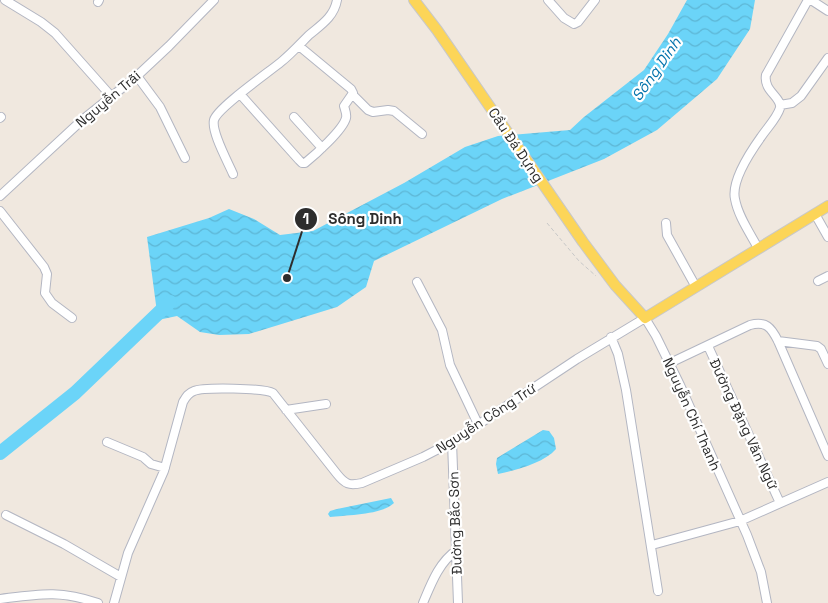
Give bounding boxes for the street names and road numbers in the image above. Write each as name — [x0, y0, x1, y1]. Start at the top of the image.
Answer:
street label: Nguyễn Trãi — [72, 67, 144, 131]
street label: Cầu Đá Dựng — [484, 104, 548, 186]
street label: Nguyễn Chí Thanh — [659, 355, 725, 473]
street label: Đường Đặng Văn Ngữ — [706, 356, 783, 493]
street label: Nguyễn Công Trứ — [432, 378, 540, 457]
street label: Đường Bắc Sơn — [444, 471, 466, 575]

